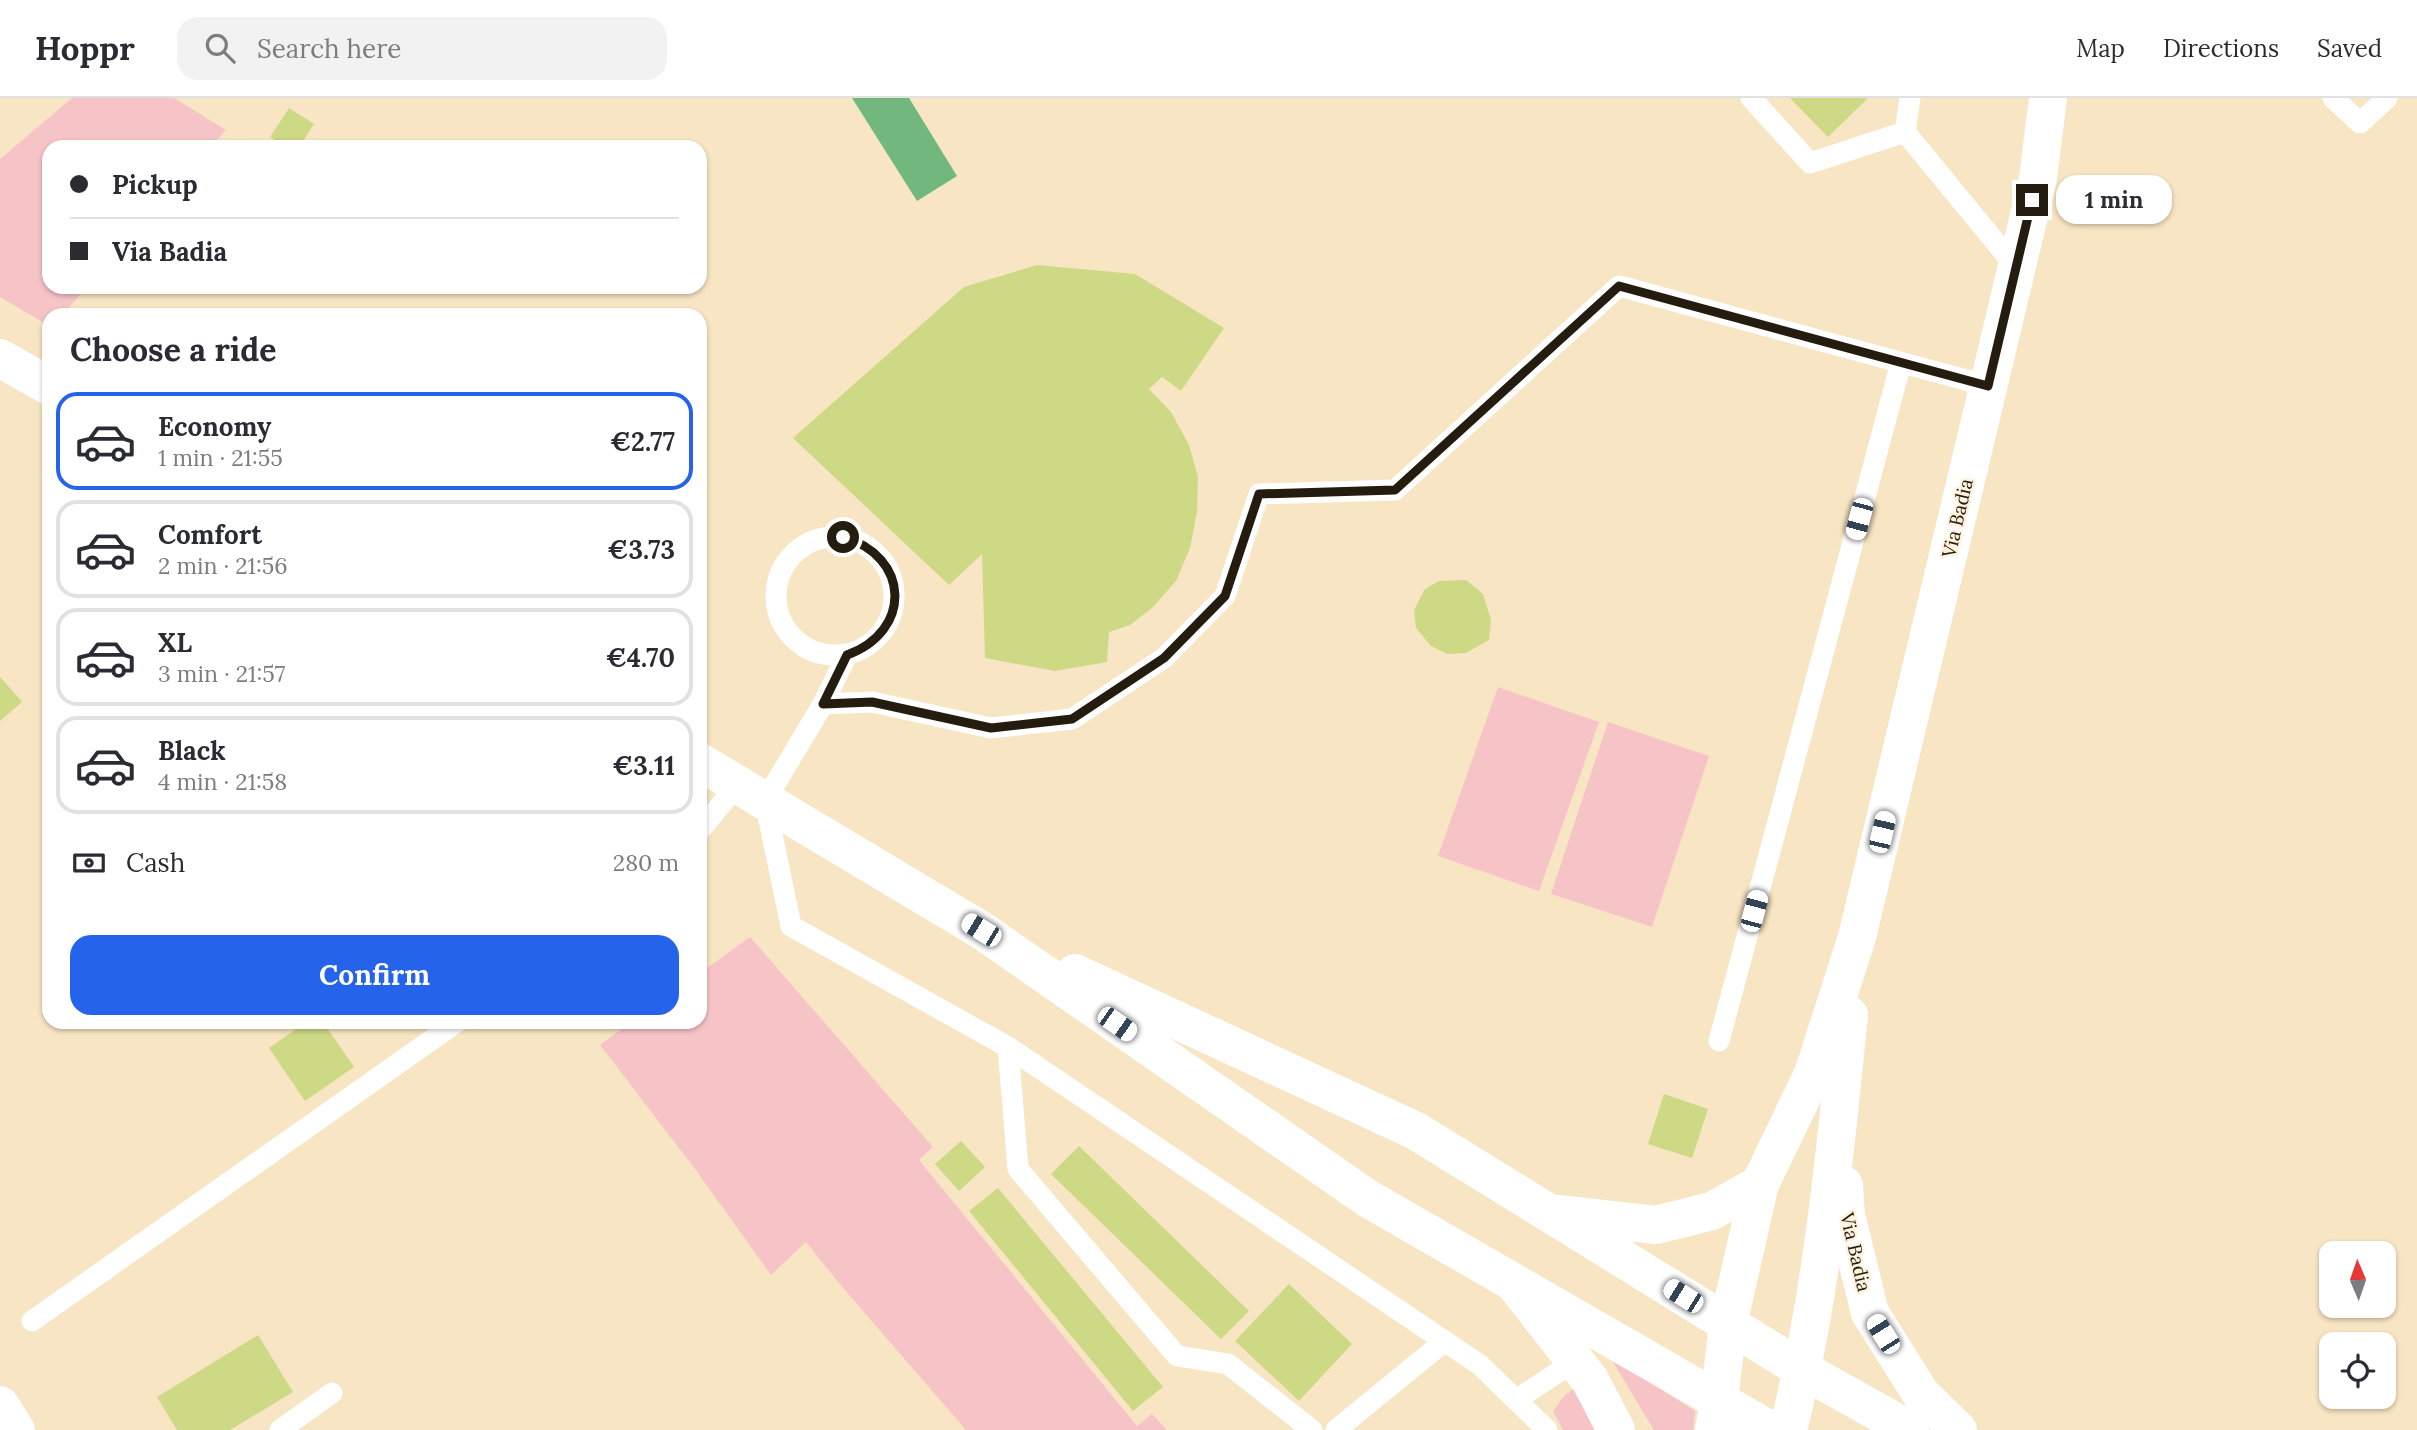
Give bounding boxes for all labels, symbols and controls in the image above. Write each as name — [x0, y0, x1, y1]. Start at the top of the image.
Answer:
search box — [177, 17, 667, 80]
text: Hoppr — [35, 27, 135, 69]
icon: search — [201, 29, 239, 67]
text: Search here — [257, 32, 401, 65]
text: Map — [2076, 33, 2125, 64]
text: Directions — [2163, 33, 2279, 64]
text: Saved — [2317, 33, 2382, 64]
text: Pickup — [112, 168, 198, 201]
callout: 1 min — [2056, 176, 2172, 224]
route end — [2016, 184, 2048, 216]
text: 1 min — [2085, 185, 2143, 214]
text: Via Badia — [112, 235, 227, 268]
text: Choose a ride — [70, 329, 277, 370]
icon: car — [74, 410, 137, 473]
text: Economy — [158, 410, 271, 443]
text: €2.77 — [610, 425, 675, 458]
text: 1 min · 21:55 — [158, 443, 283, 472]
street label: Via Badia — [1936, 476, 1978, 561]
car — [1844, 496, 1875, 542]
icon: car — [74, 518, 137, 581]
text: Comfort — [158, 518, 262, 551]
route start — [827, 521, 859, 553]
text: €3.73 — [607, 533, 675, 566]
text: 2 min · 21:56 — [158, 551, 288, 580]
icon: car — [74, 626, 137, 689]
text: XL — [158, 626, 192, 659]
text: €4.70 — [606, 641, 675, 674]
text: 3 min · 21:57 — [158, 659, 285, 688]
icon: car — [74, 734, 137, 797]
text: Black — [158, 734, 226, 767]
text: €3.11 — [612, 749, 675, 782]
text: 4 min · 21:58 — [158, 767, 287, 796]
car — [1868, 809, 1897, 855]
icon: cash — [70, 844, 108, 882]
text: Cash — [126, 846, 185, 879]
text: 280 m — [613, 848, 679, 877]
car — [1739, 888, 1770, 934]
car — [958, 910, 1005, 950]
button: Confirm — [70, 935, 679, 1015]
car — [1094, 1003, 1141, 1045]
street label: Via Badia — [1835, 1209, 1877, 1294]
north arrow — [2319, 1241, 2396, 1318]
map controls — [2319, 1241, 2396, 1409]
car — [1660, 1276, 1707, 1316]
car — [1863, 1311, 1904, 1357]
button: locate — [2319, 1332, 2396, 1409]

